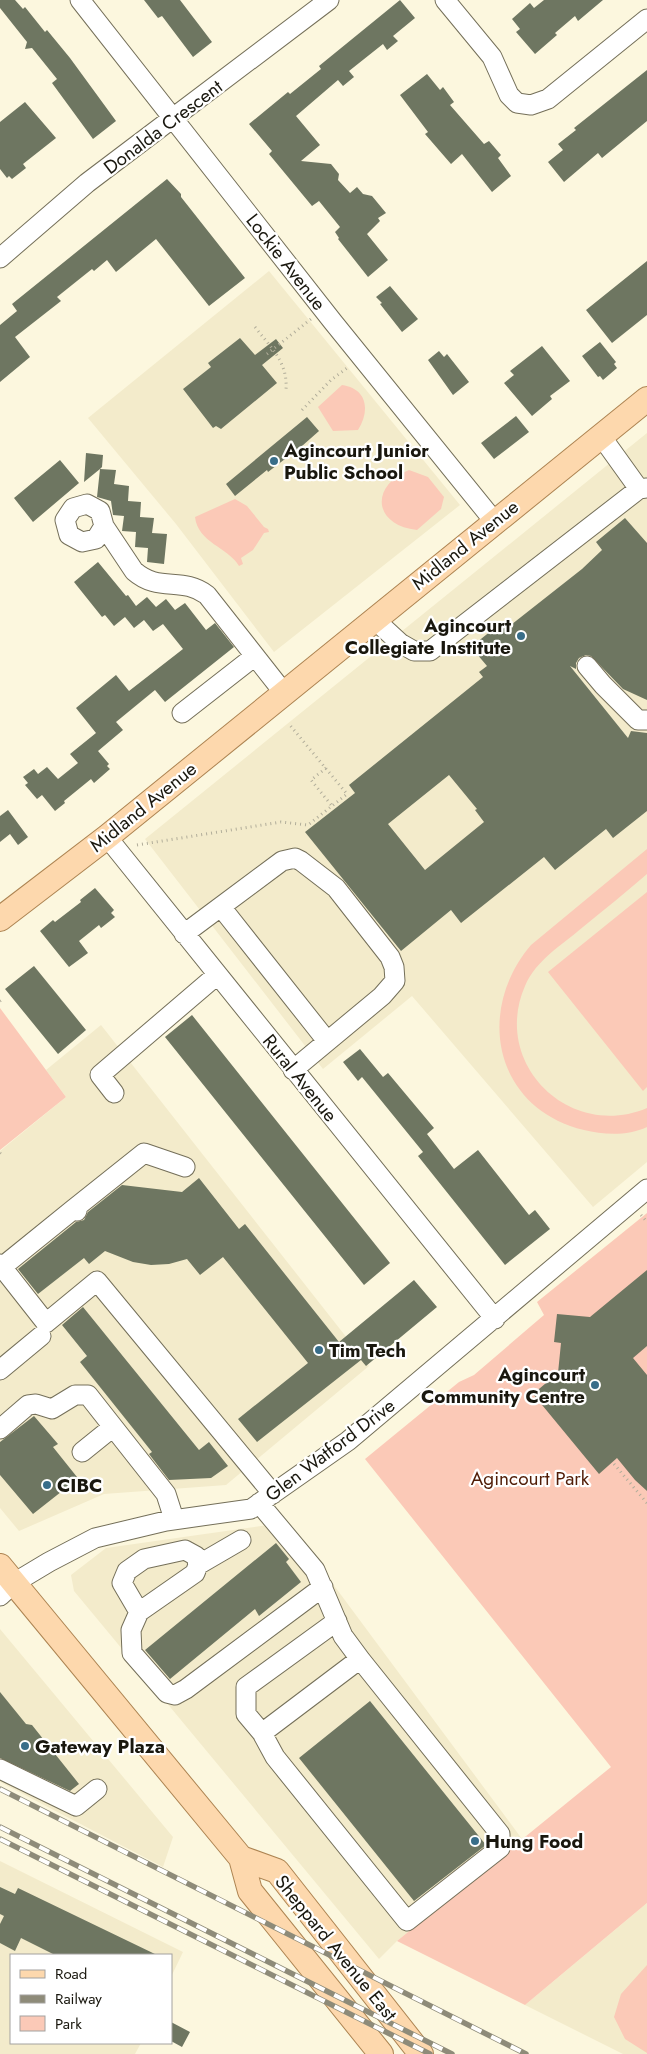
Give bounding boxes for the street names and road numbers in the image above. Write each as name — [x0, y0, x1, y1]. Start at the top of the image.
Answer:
street label: Donalda Crescent — [98, 73, 228, 181]
street label: Lockie Avenue — [240, 208, 332, 316]
street label: Midland Avenue — [406, 493, 524, 597]
street label: Midland Avenue — [84, 755, 202, 859]
street label: Rural Avenue — [256, 1028, 344, 1128]
street label: Glen Watford Drive — [259, 1392, 401, 1508]
street label: Sheppard Avenue East — [269, 1869, 404, 2027]

